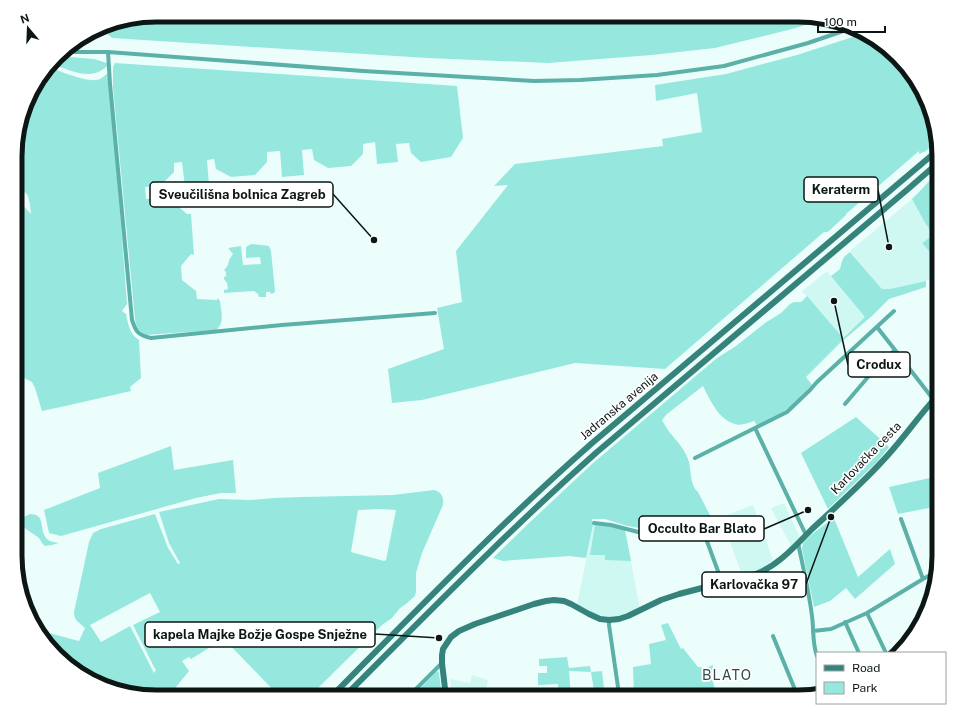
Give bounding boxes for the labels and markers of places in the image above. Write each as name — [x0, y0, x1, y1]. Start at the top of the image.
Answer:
callout: Keraterm — [804, 177, 878, 202]
callout: Sveučilišna bolnica Zagreb — [150, 182, 333, 207]
callout: Crodux — [848, 352, 910, 377]
callout: Occulto Bar Blato — [639, 516, 764, 541]
callout: Karlovačka 97 — [702, 572, 806, 597]
callout: kapela Majke Božje Gospe Snježne — [145, 622, 375, 647]

